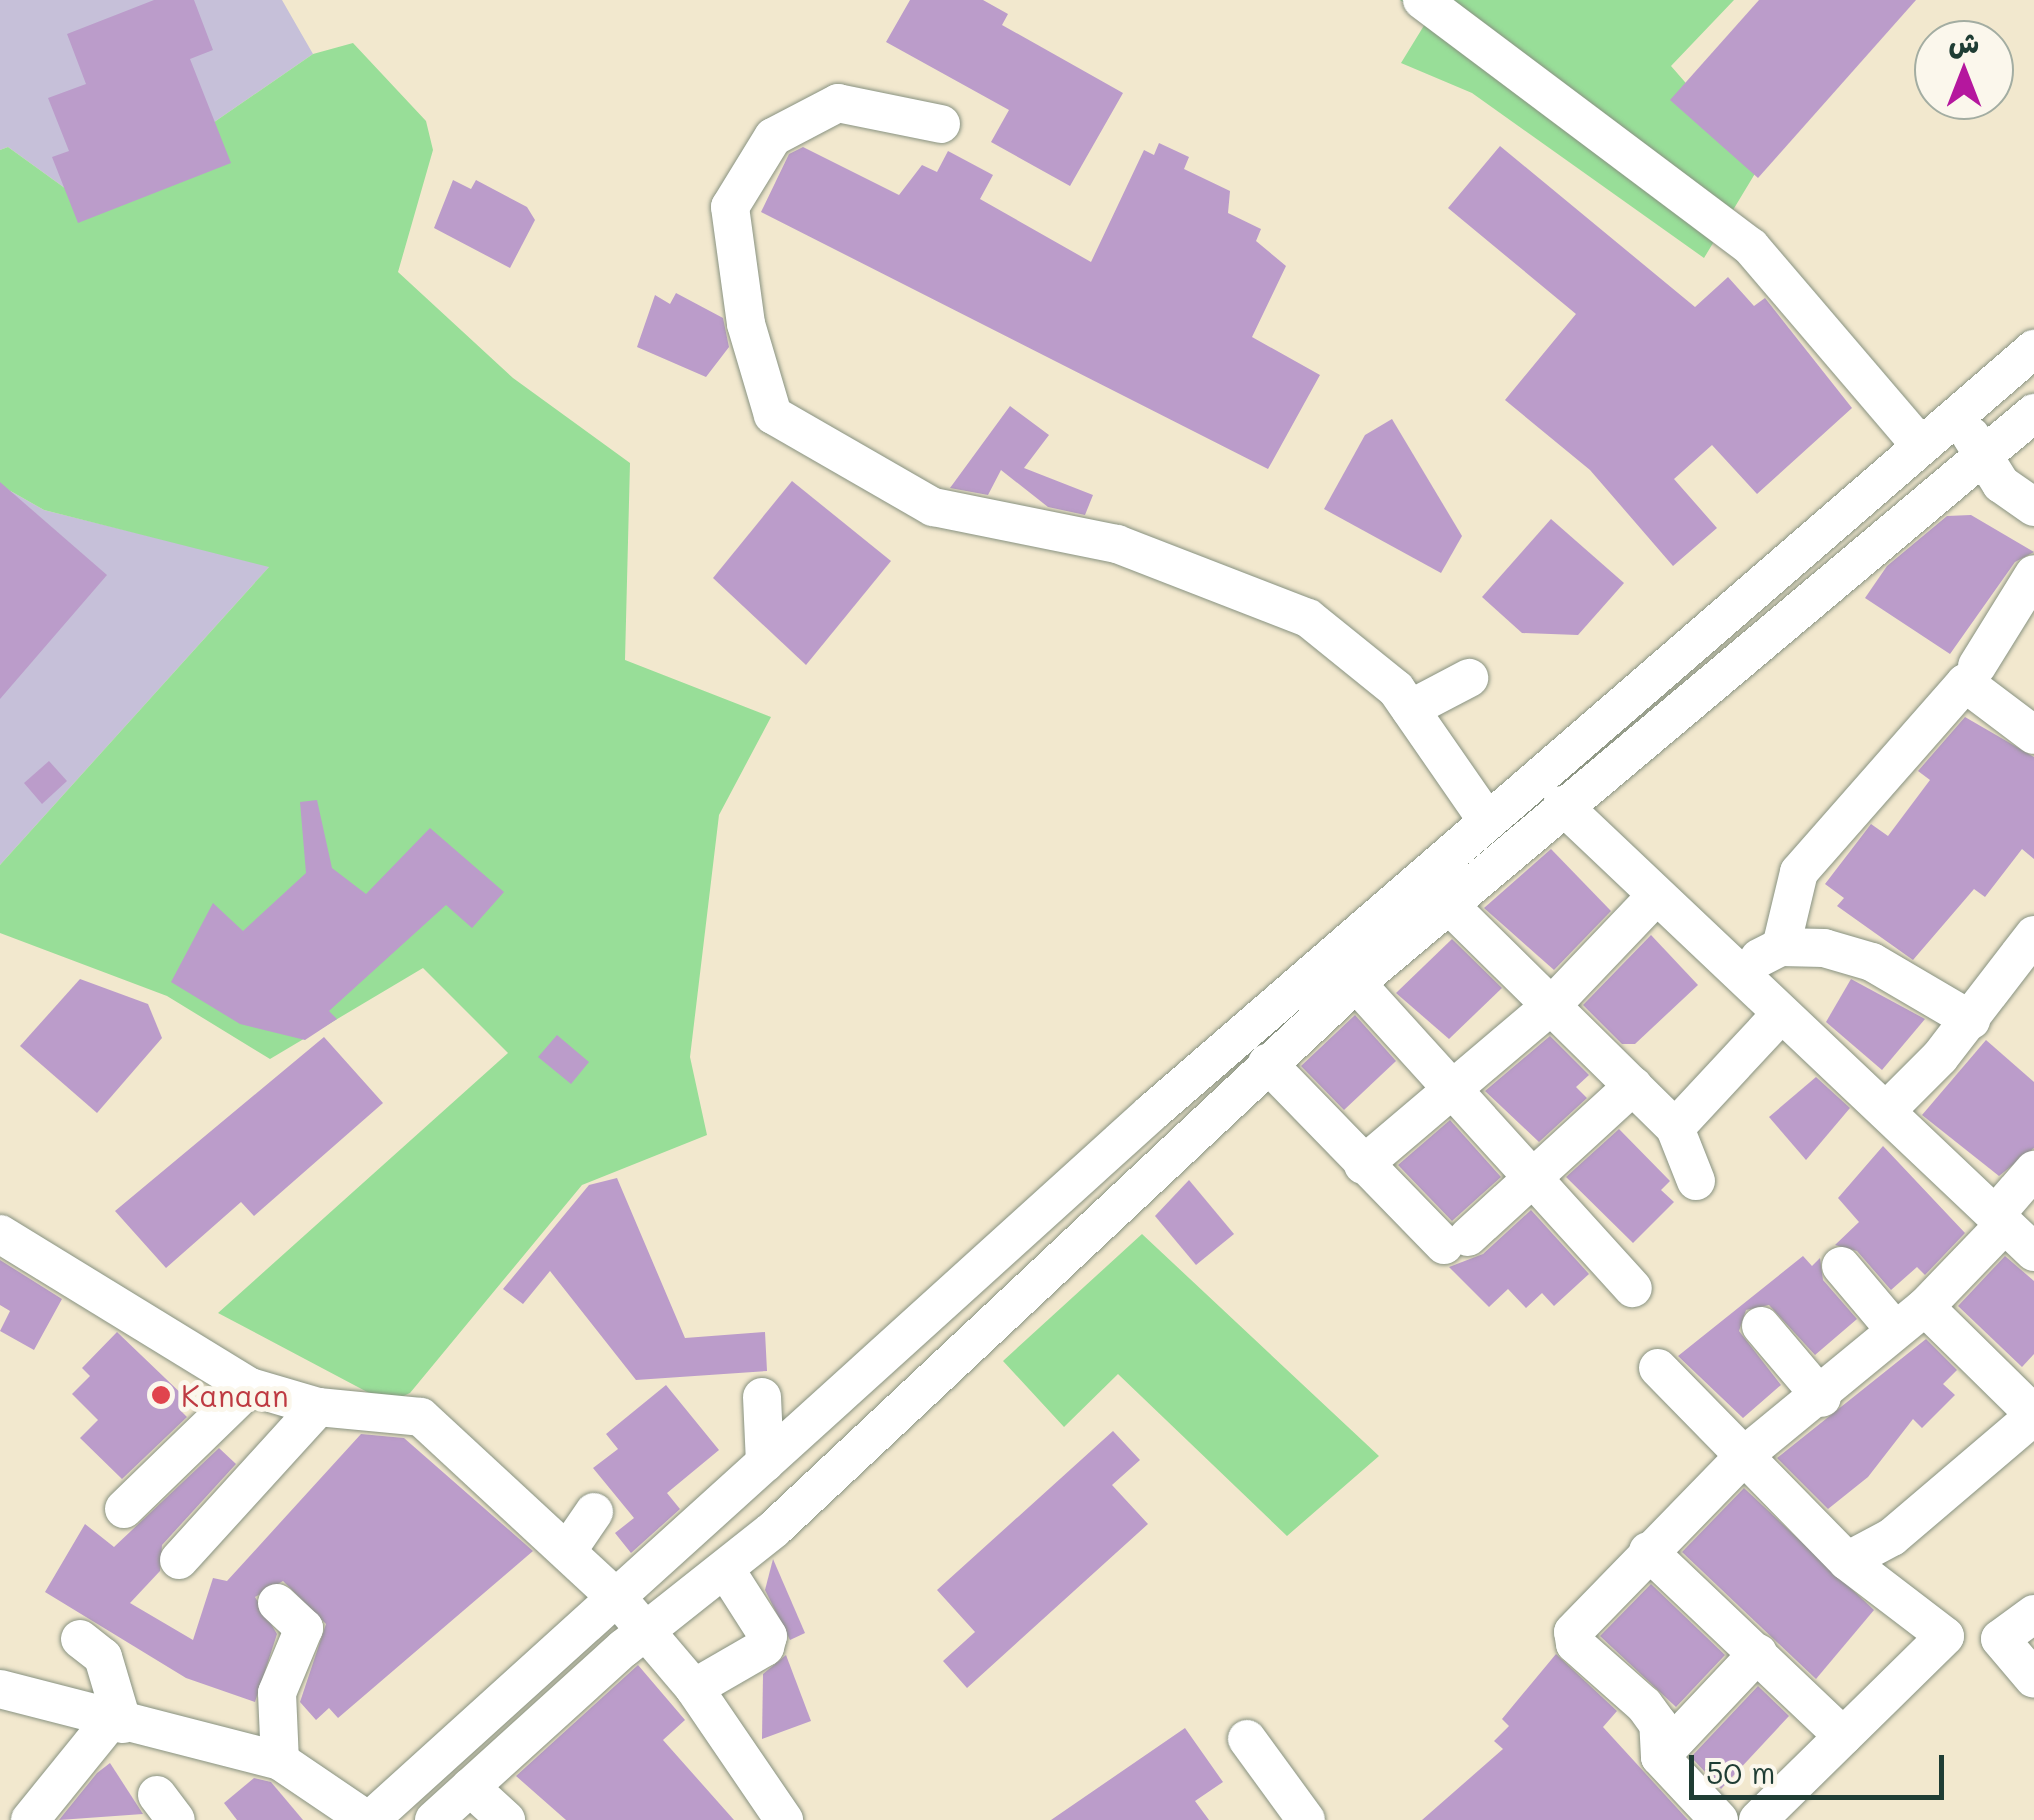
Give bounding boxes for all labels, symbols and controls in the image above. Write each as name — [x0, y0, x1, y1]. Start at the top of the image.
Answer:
north arrow — [1914, 20, 2014, 120]
text: ش — [1949, 24, 1979, 60]
place label: Kanaan — [181, 1377, 289, 1413]
marker: Kanaan — [150, 1384, 172, 1406]
scale bar — [1694, 1735, 1949, 1797]
text: 50 m — [1706, 1752, 1776, 1792]

